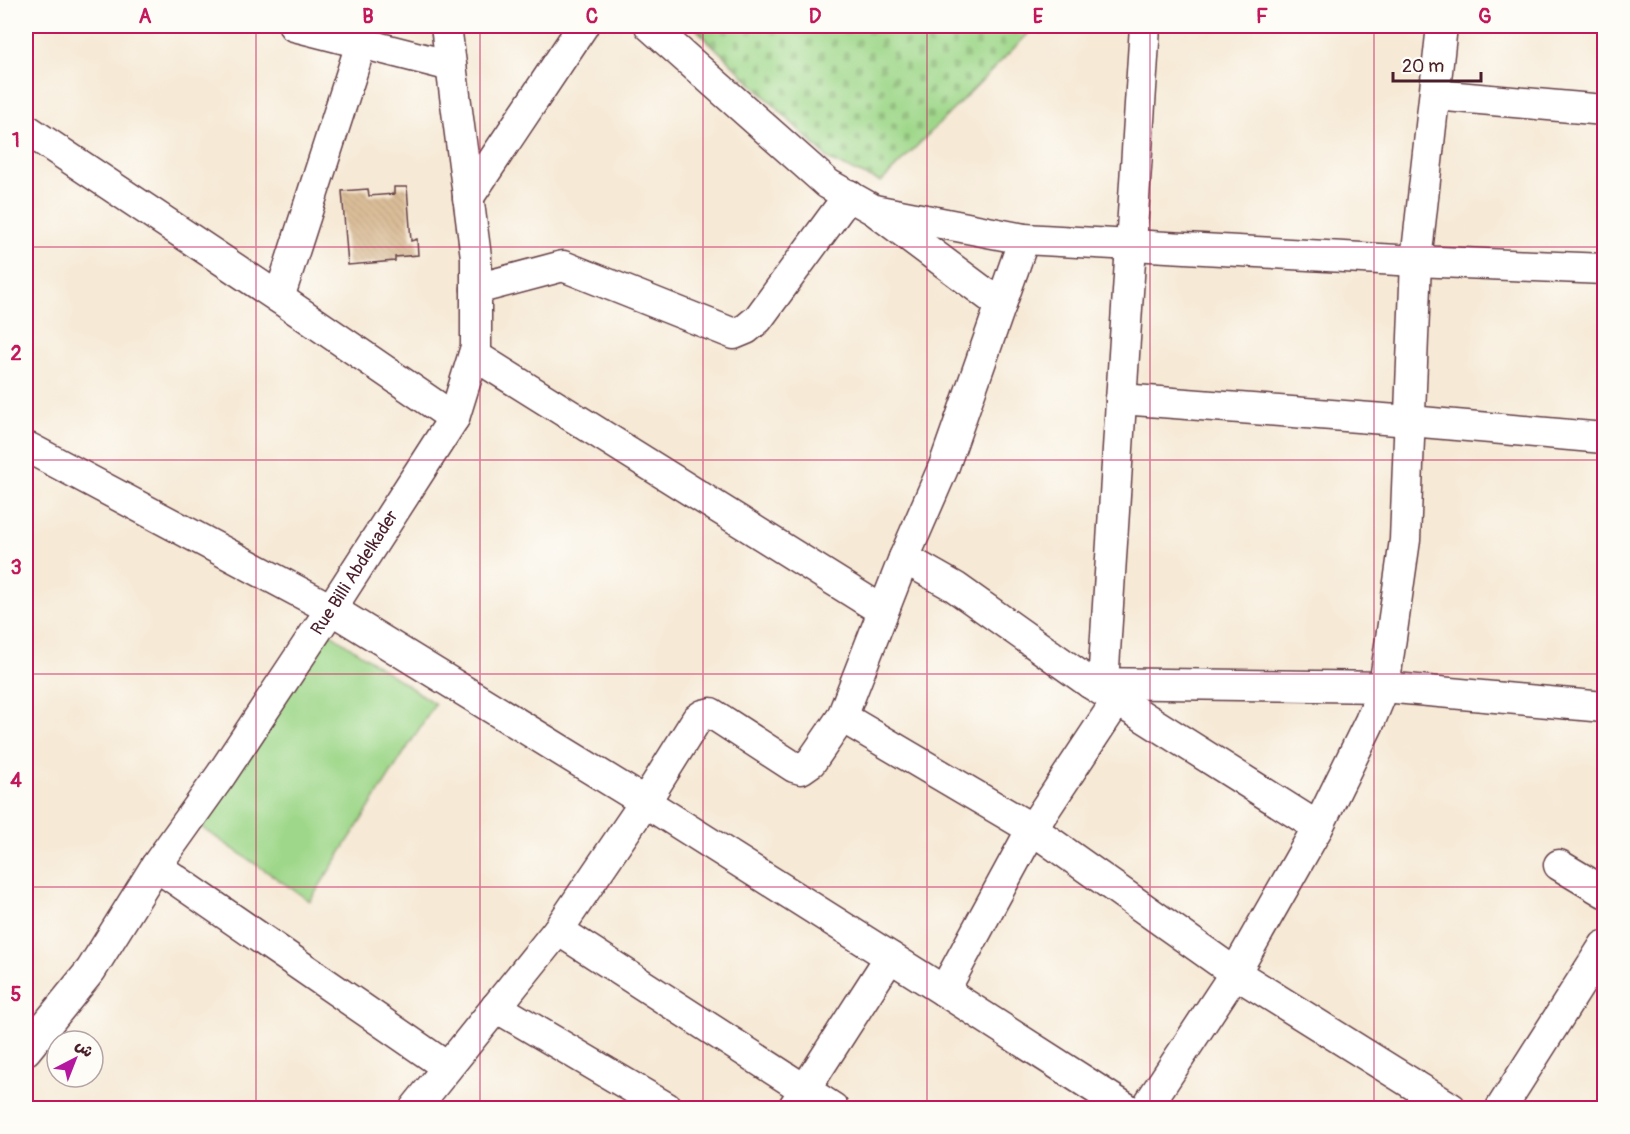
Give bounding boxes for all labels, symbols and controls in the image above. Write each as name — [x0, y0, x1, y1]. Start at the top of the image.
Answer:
text: A — [139, 4, 152, 29]
text: B — [362, 4, 374, 29]
text: C — [586, 4, 598, 29]
text: D — [809, 4, 822, 29]
text: E — [1033, 4, 1044, 29]
text: F — [1256, 4, 1268, 29]
text: G — [1478, 4, 1492, 29]
scale bar — [1393, 45, 1482, 83]
text: 20 m — [1402, 55, 1444, 78]
text: 1 — [12, 128, 20, 153]
text: 2 — [10, 341, 22, 366]
street label: Rue Billi Abdelkader — [306, 505, 404, 640]
text: 3 — [10, 555, 22, 580]
text: 4 — [10, 768, 22, 793]
text: 5 — [11, 982, 22, 1007]
north arrow — [45, 1029, 105, 1089]
text: ش — [71, 1035, 98, 1062]

